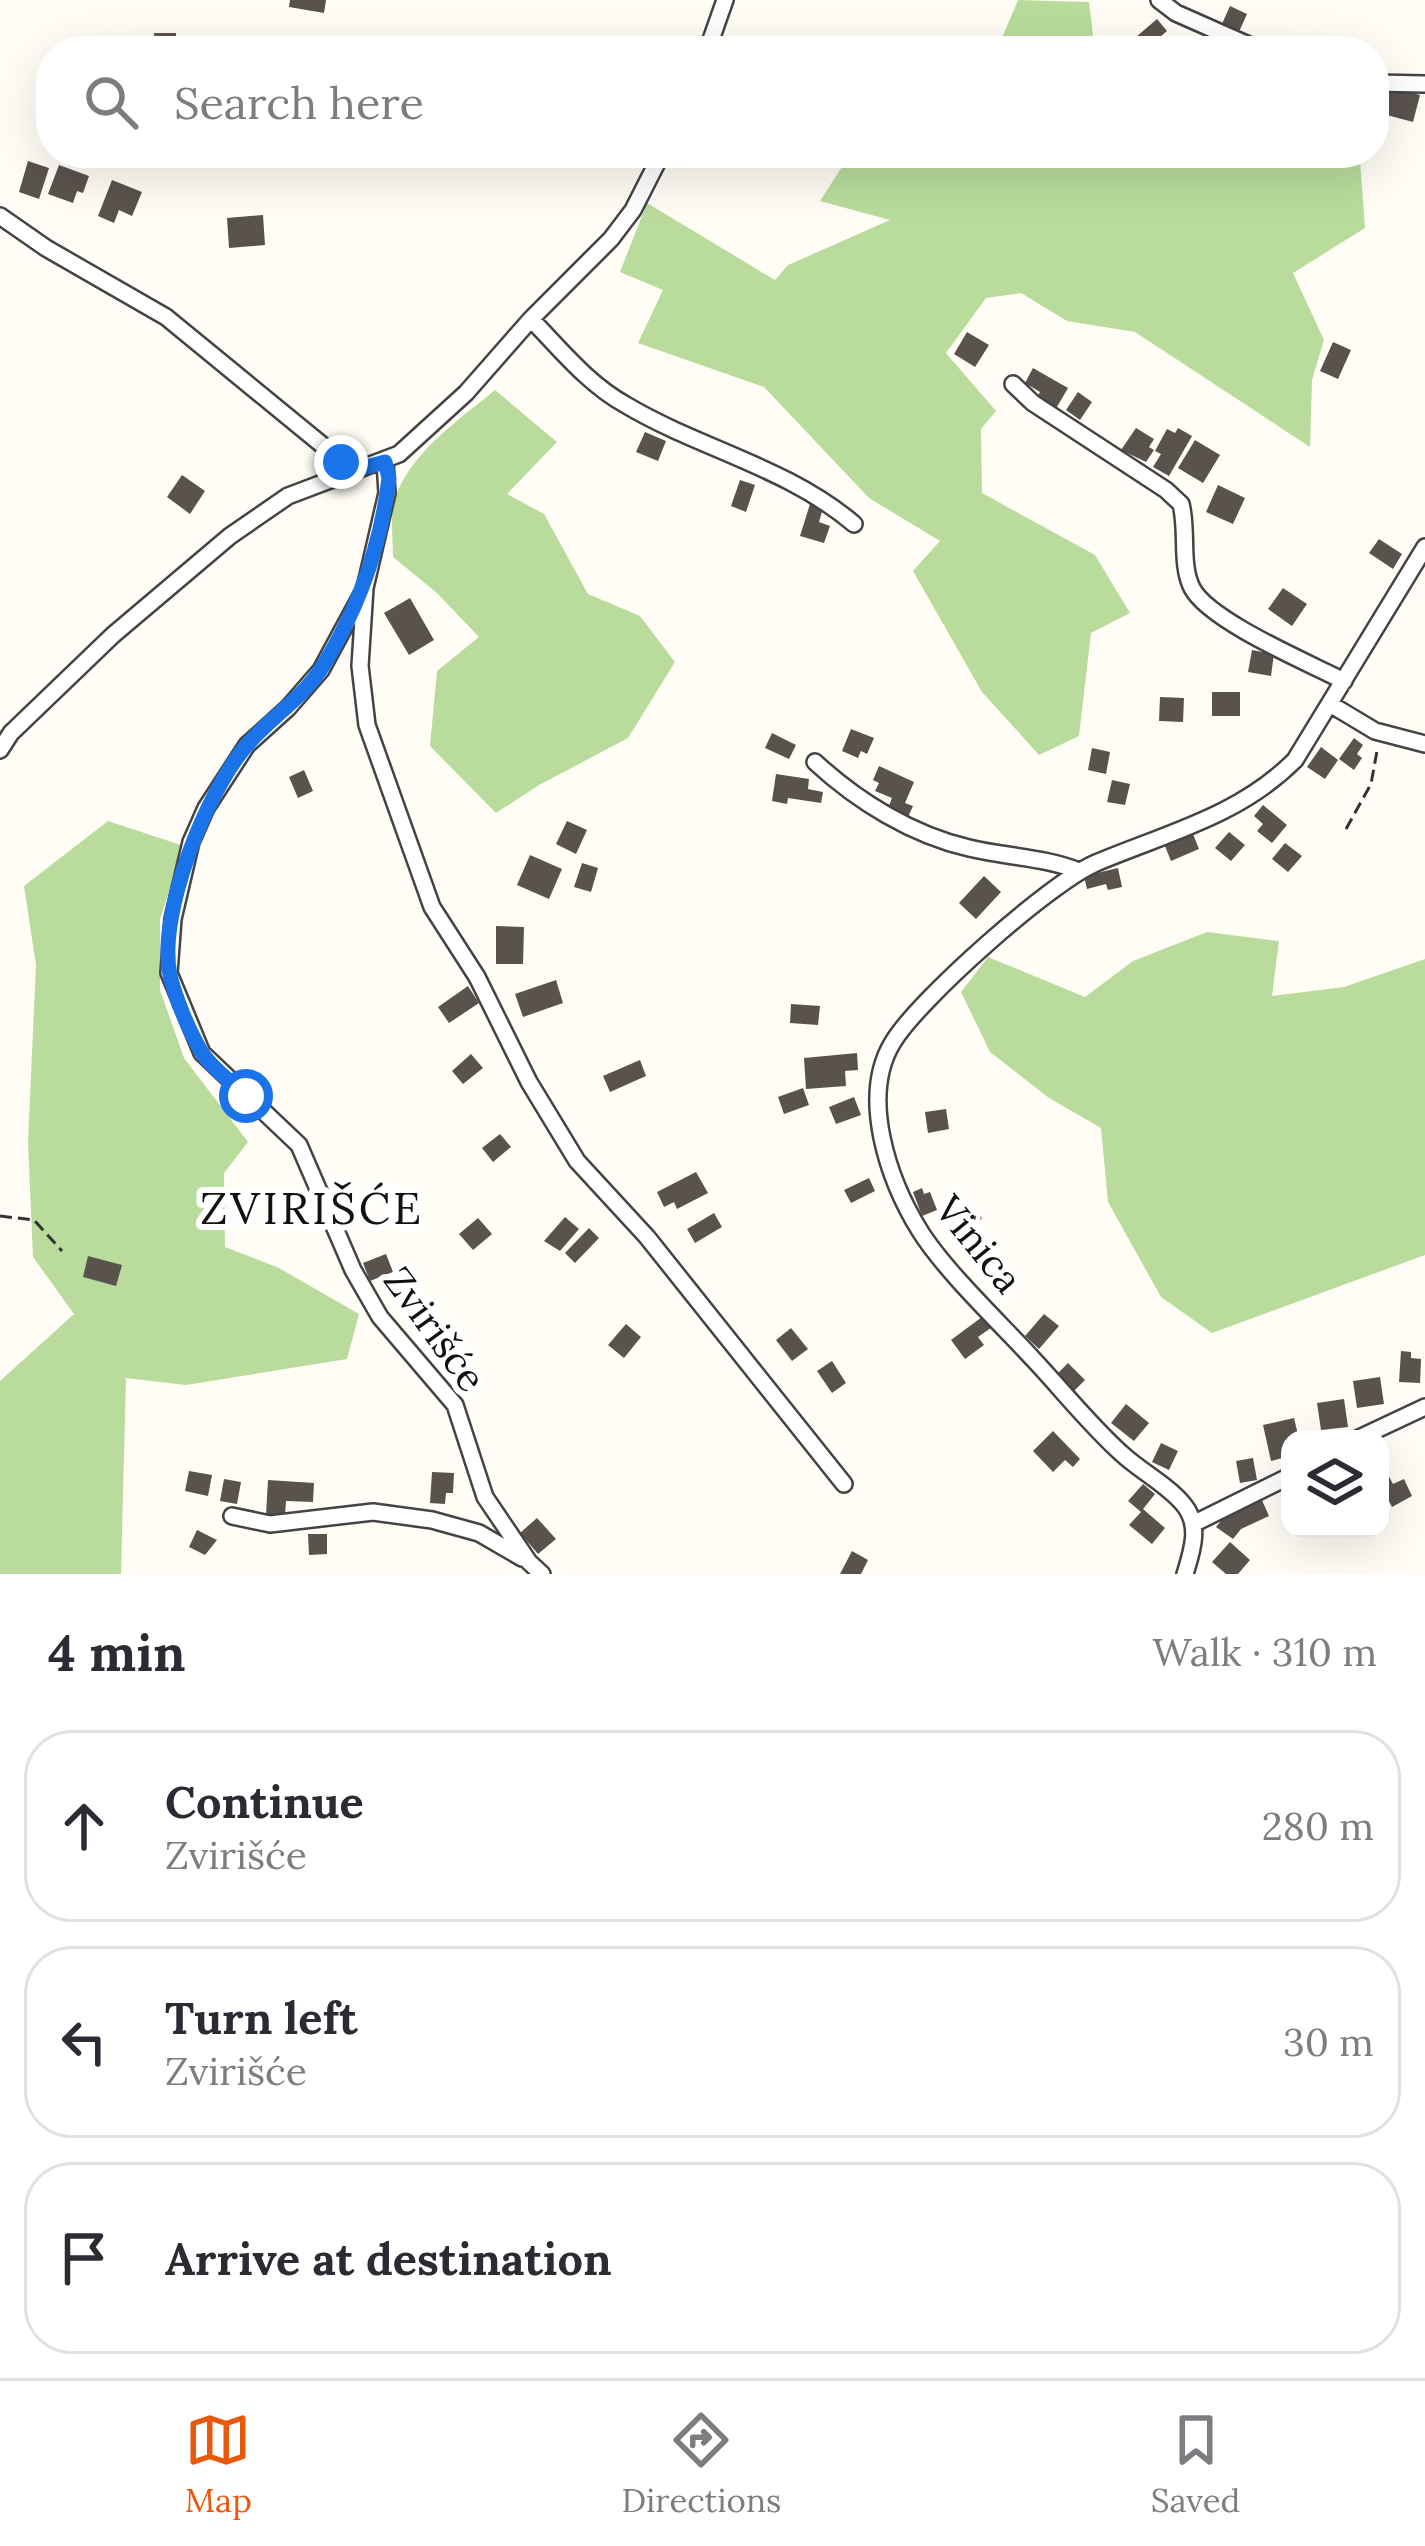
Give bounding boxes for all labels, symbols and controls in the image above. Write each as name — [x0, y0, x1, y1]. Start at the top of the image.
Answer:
search box — [36, 36, 1389, 168]
icon: search — [78, 69, 144, 135]
text: Search here — [174, 74, 424, 131]
route end — [314, 435, 368, 489]
route start — [219, 1069, 273, 1123]
district label: ZVIRIŠĆE — [200, 1179, 424, 1236]
street label: Vinica — [924, 1184, 1033, 1303]
street label: Zvirišće — [373, 1257, 497, 1401]
map controls — [1281, 1430, 1389, 1538]
button: layers — [1281, 1430, 1389, 1538]
text: 4 min — [48, 1620, 185, 1685]
text: Walk · 310 m — [1153, 1627, 1377, 1677]
text: Continue — [165, 1773, 364, 1830]
icon: ahead — [51, 1793, 117, 1859]
text: 280 m — [1262, 1801, 1374, 1851]
text: Zvirišće — [165, 1830, 307, 1880]
text: Turn left — [165, 1989, 358, 2046]
icon: left — [51, 2009, 117, 2075]
text: 30 m — [1283, 2017, 1374, 2067]
text: Zvirišće — [165, 2046, 307, 2096]
icon: arrive — [51, 2225, 117, 2291]
text: Arrive at destination — [165, 2230, 612, 2287]
tab: Map — [185, 2407, 252, 2521]
tab: Directions — [622, 2407, 781, 2521]
tab: Saved — [1151, 2407, 1240, 2521]

